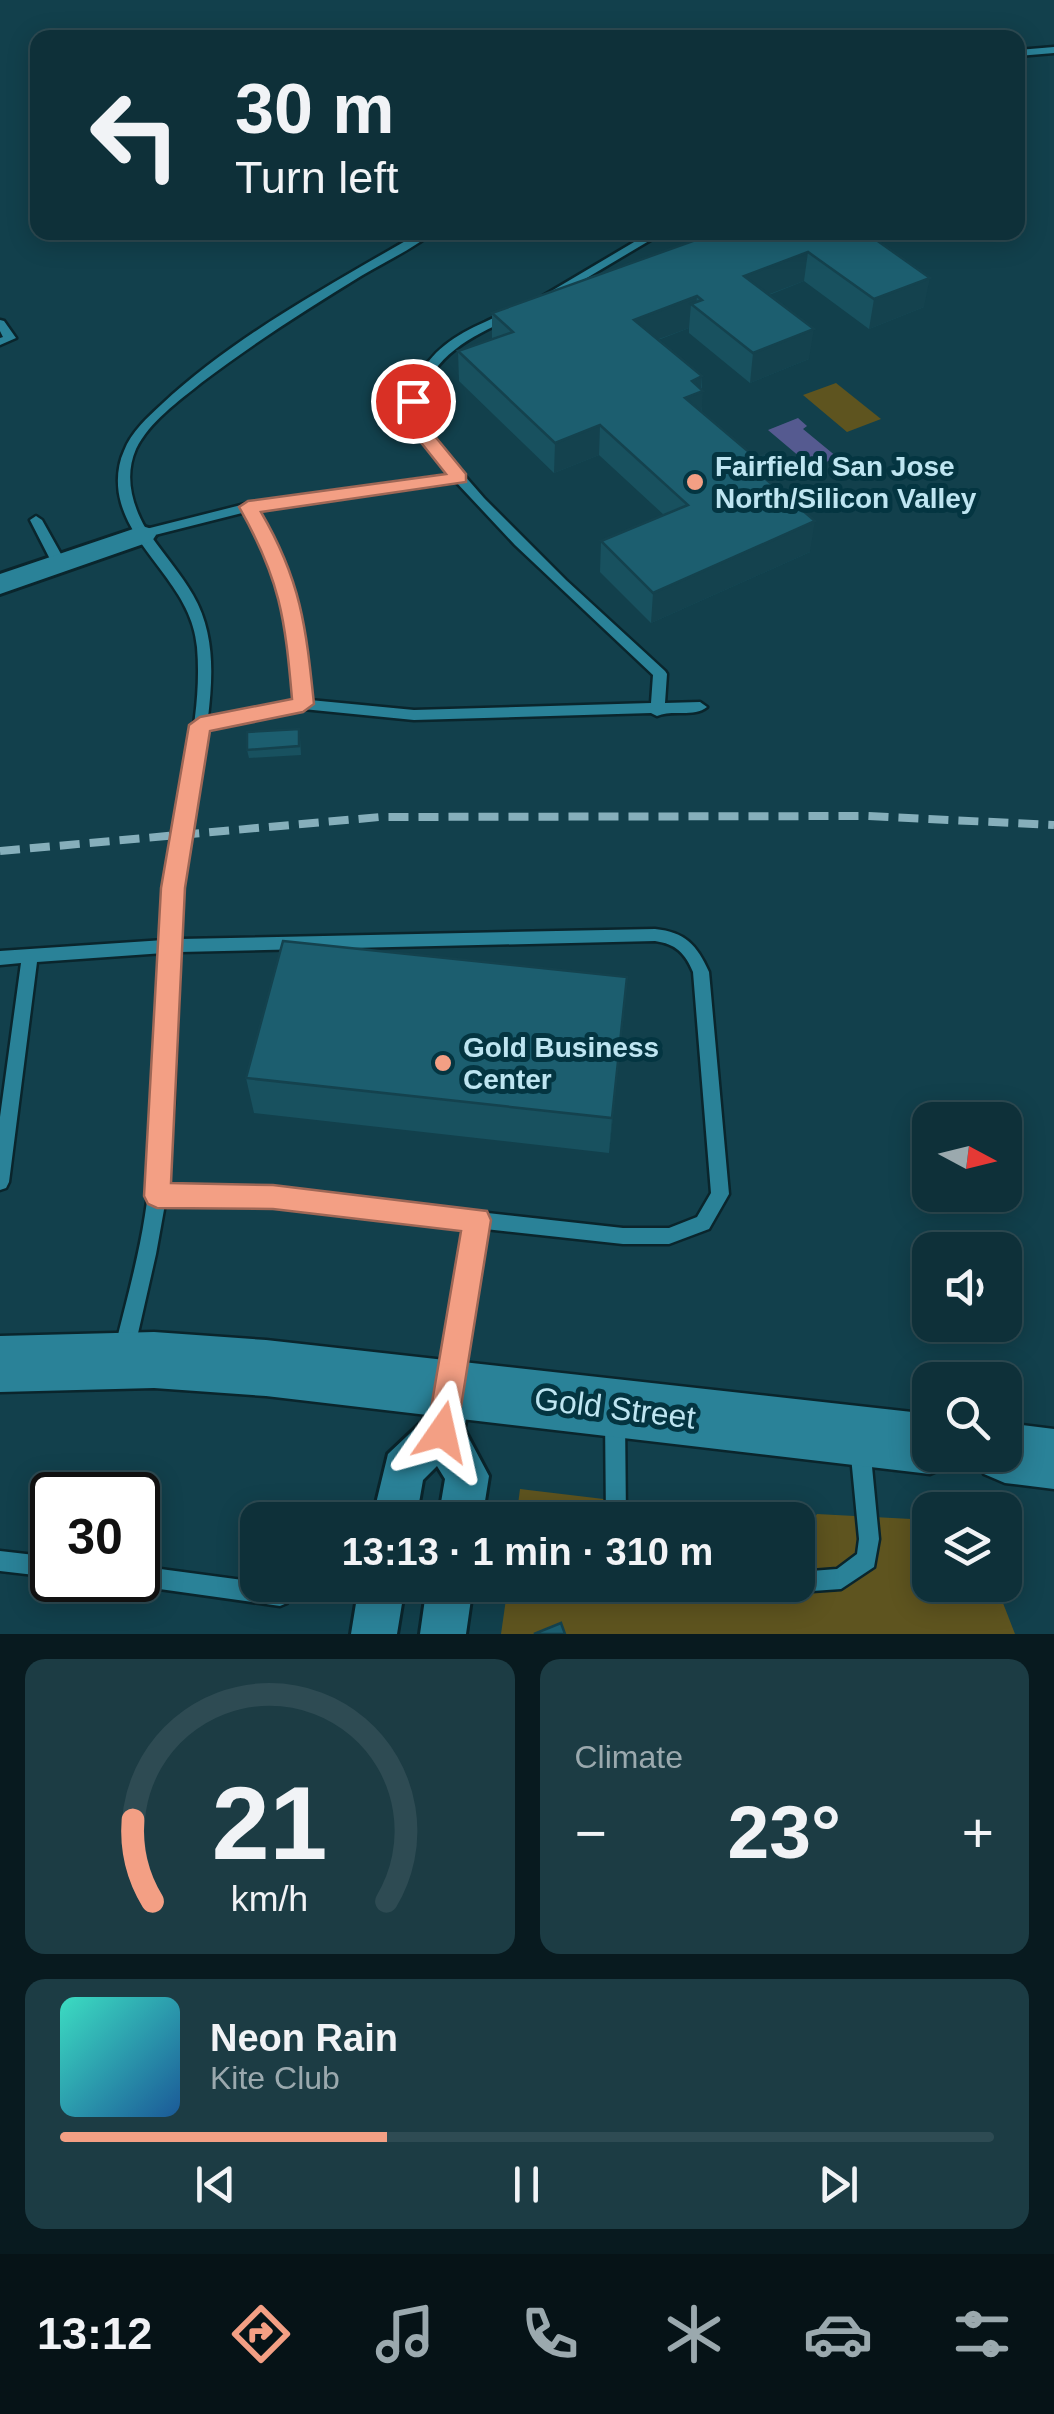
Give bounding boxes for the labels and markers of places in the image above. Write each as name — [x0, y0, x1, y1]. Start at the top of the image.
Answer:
pin — [371, 359, 456, 444]
place label: Fairfield San Jose North/Silicon Valley — [715, 451, 977, 514]
marker: Fairfield San Jose North/Silicon Valley — [684, 471, 706, 493]
place label: Gold Business Center — [463, 1032, 659, 1095]
marker: Gold Business Center — [432, 1052, 454, 1074]

